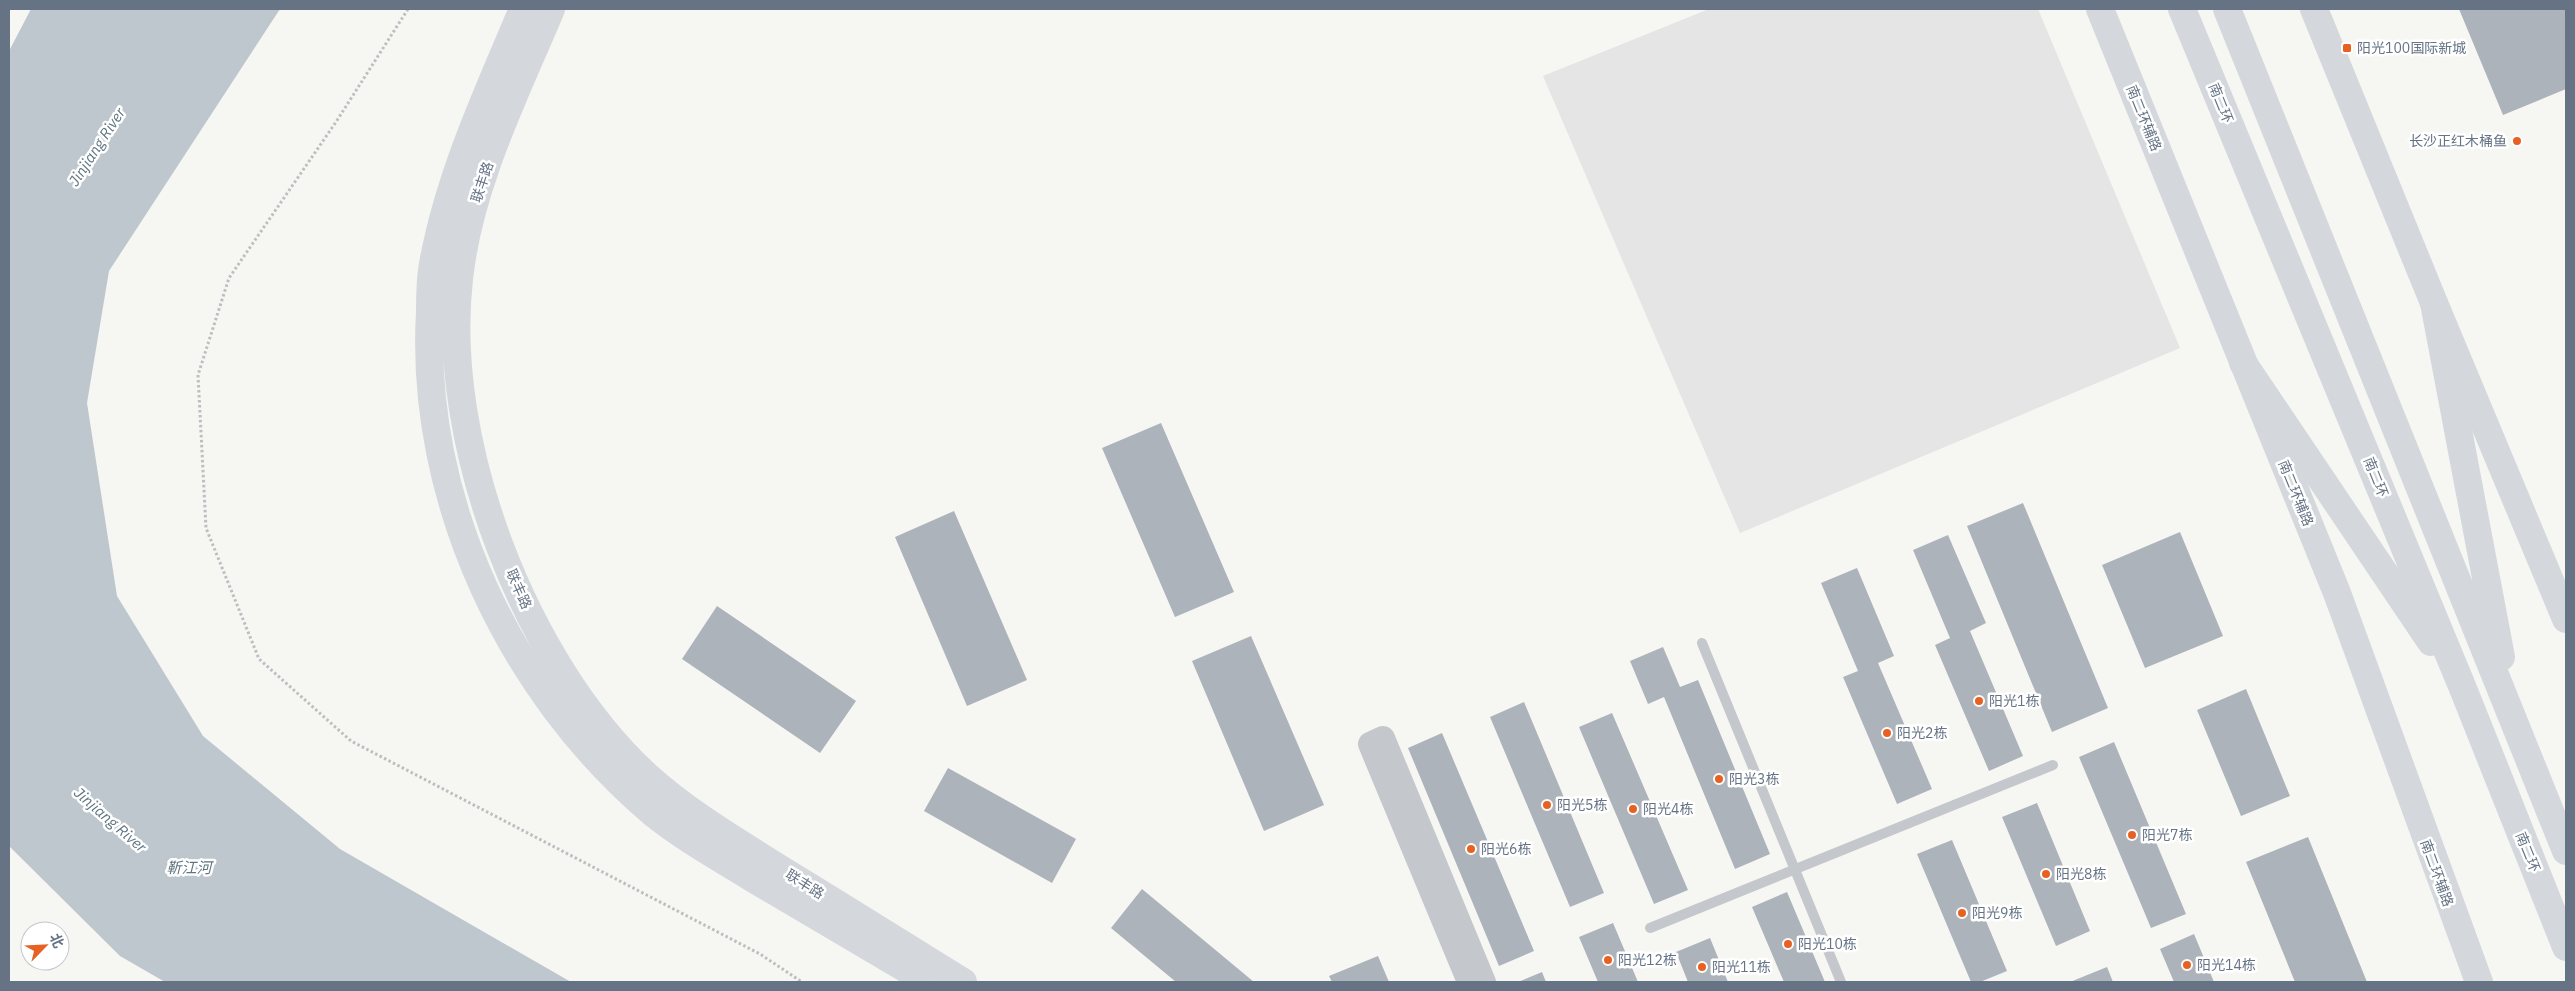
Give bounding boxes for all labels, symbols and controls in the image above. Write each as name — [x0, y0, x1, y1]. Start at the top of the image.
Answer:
place label: 阳光100国际新城 — [2357, 39, 2466, 57]
marker: 阳光100国际新城 — [2341, 42, 2353, 54]
street label: 南二环 — [2205, 80, 2237, 126]
street label: 南二环辅路 — [2123, 82, 2165, 154]
water label: Jinjiang River — [64, 104, 129, 189]
place label: 长沙正红木桶鱼 — [2409, 132, 2507, 150]
marker: 长沙正红木桶鱼 — [2511, 135, 2523, 147]
street label: 联丰路 — [467, 159, 497, 205]
street label: 南二环 — [2360, 454, 2392, 500]
street label: 南二环辅路 — [2275, 457, 2317, 529]
street label: 联丰路 — [502, 566, 536, 612]
place label: 阳光1栋 — [1989, 692, 2039, 710]
marker: 阳光1栋 — [1973, 695, 1985, 707]
place label: 阳光2栋 — [1897, 724, 1947, 742]
marker: 阳光2栋 — [1881, 727, 1893, 739]
place label: 阳光3栋 — [1729, 770, 1779, 788]
marker: 阳光3栋 — [1713, 773, 1725, 785]
water label: Jinjiang River — [70, 783, 151, 857]
place label: 阳光5栋 — [1557, 796, 1607, 814]
marker: 阳光5栋 — [1541, 799, 1553, 811]
place label: 阳光4栋 — [1643, 800, 1693, 818]
marker: 阳光4栋 — [1627, 803, 1639, 815]
place label: 阳光7栋 — [2142, 826, 2192, 844]
marker: 阳光7栋 — [2126, 829, 2138, 841]
street label: 南二环 — [2512, 829, 2544, 875]
street label: 南二环辅路 — [2417, 837, 2457, 909]
place label: 阳光6栋 — [1481, 840, 1531, 858]
marker: 阳光6栋 — [1465, 843, 1477, 855]
water label: 靳江河 — [166, 858, 214, 877]
street label: 联丰路 — [782, 865, 828, 903]
place label: 阳光8栋 — [2056, 865, 2106, 883]
marker: 阳光8栋 — [2040, 868, 2052, 880]
place label: 阳光9栋 — [1972, 904, 2022, 922]
marker: 阳光9栋 — [1956, 907, 1968, 919]
north arrow — [20, 921, 70, 971]
text: 北 — [46, 931, 68, 951]
place label: 阳光10栋 — [1798, 935, 1857, 953]
marker: 阳光10栋 — [1782, 938, 1794, 950]
place label: 阳光12栋 — [1618, 951, 1677, 969]
marker: 阳光12栋 — [1602, 954, 1614, 966]
place label: 阳光14栋 — [2197, 956, 2256, 974]
place label: 阳光11栋 — [1712, 958, 1771, 976]
marker: 阳光14栋 — [2181, 959, 2193, 971]
marker: 阳光11栋 — [1696, 961, 1708, 973]

